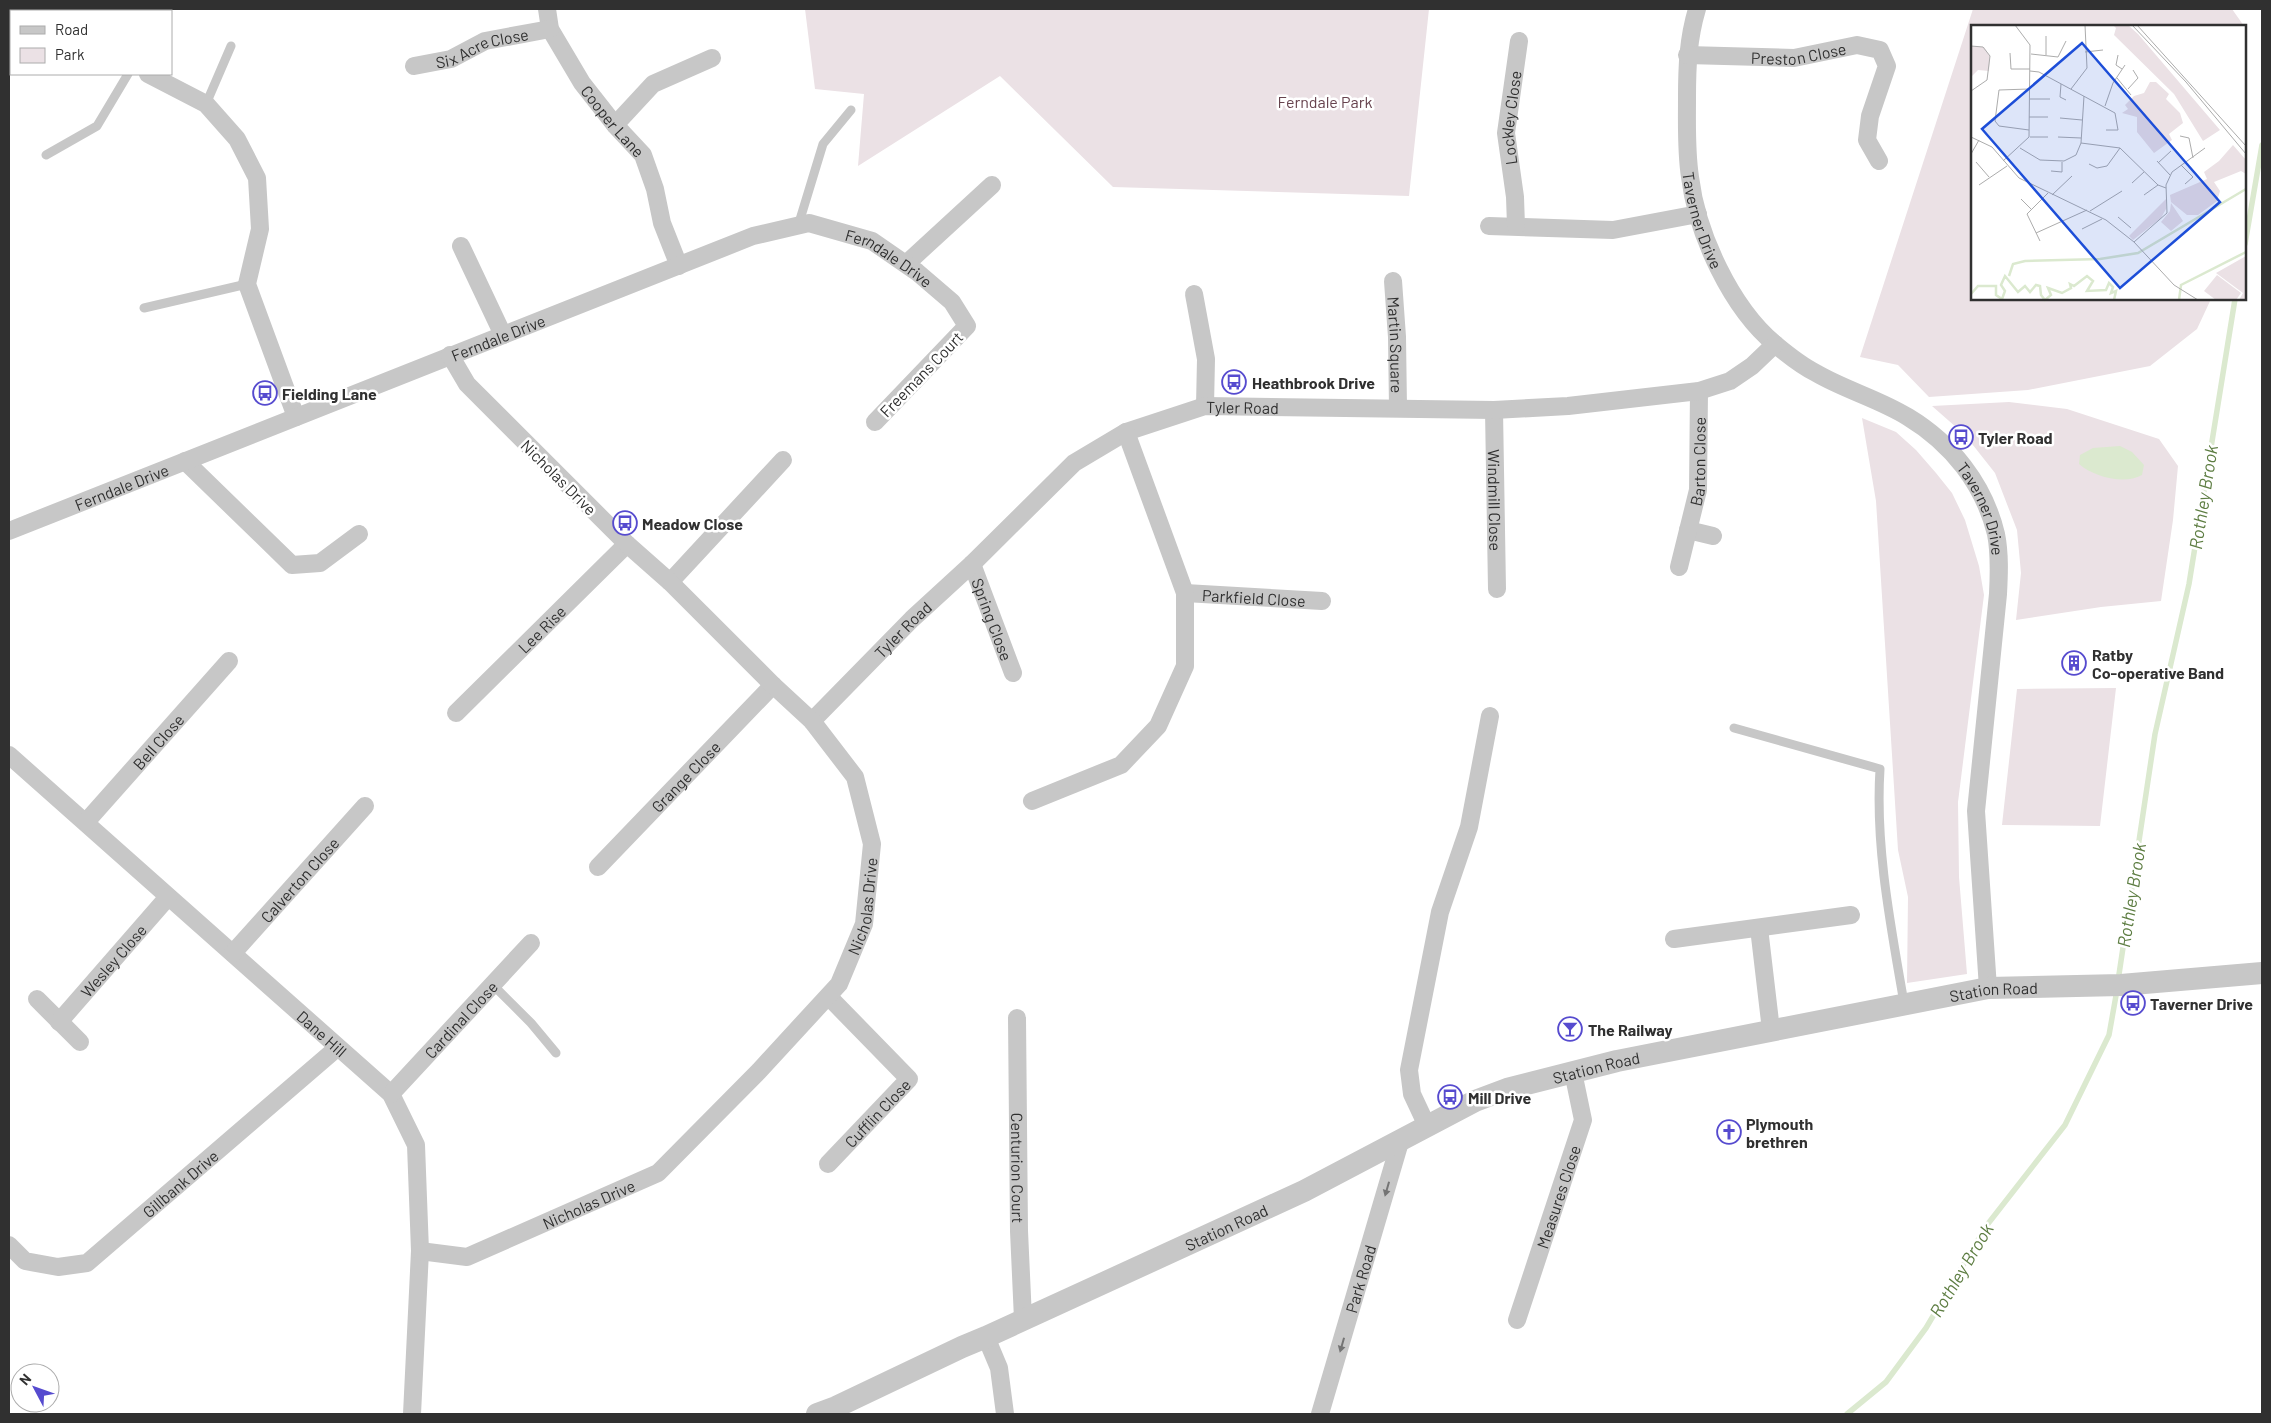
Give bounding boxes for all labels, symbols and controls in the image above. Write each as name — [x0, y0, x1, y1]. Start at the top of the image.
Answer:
legend — [10, 10, 172, 75]
text: Road — [55, 20, 88, 38]
street label: Six Acre Close — [434, 24, 530, 71]
inset map — [1971, 25, 2246, 300]
street label: Preston Close — [1751, 38, 1848, 68]
text: Park — [55, 45, 85, 63]
street label: Lockley Close — [1496, 69, 1524, 166]
street label: Cooper Lane — [578, 81, 649, 160]
park label: Ferndale Park — [1277, 92, 1373, 111]
street label: Taverner Drive — [1680, 170, 1727, 272]
street label: Ferndale Drive — [843, 224, 937, 291]
street label: Martin Square — [1385, 296, 1407, 393]
street label: Ferndale Drive — [448, 310, 548, 364]
street label: Freemans Court — [875, 327, 967, 421]
bus stop icon: Heathbrook Drive — [1221, 369, 1247, 395]
place label: Heathbrook Drive — [1252, 373, 1375, 392]
bus stop icon: Fielding Lane — [252, 380, 278, 406]
place label: Fielding Lane — [282, 384, 377, 403]
street label: Tyler Road — [1206, 397, 1279, 417]
street label: Barton Close — [1685, 417, 1708, 507]
bus stop icon: Tyler Road — [1948, 424, 1974, 450]
place label: Tyler Road — [1978, 428, 2053, 447]
street label: Nicholas Drive — [517, 435, 601, 519]
water label: Rothley Brook — [2184, 443, 2222, 551]
street label: Windmill Close — [1485, 449, 1506, 551]
street label: Taverner Drive — [1954, 458, 2008, 556]
street label: Ferndale Drive — [72, 459, 171, 514]
bus stop icon: Meadow Close — [612, 510, 638, 536]
place label: Meadow Close — [642, 514, 743, 533]
street label: Spring Close — [969, 575, 1017, 663]
street label: Parkfield Close — [1202, 585, 1306, 610]
street label: Tyler Road — [870, 597, 935, 661]
street label: Lee Rise — [514, 601, 569, 656]
place label: Ratby Co-operative Band — [2092, 645, 2224, 682]
building icon: Ratby Co-operative Band — [2061, 650, 2087, 676]
street label: Bell Close — [128, 710, 187, 773]
street label: Grange Close — [647, 737, 724, 816]
street label: Calverton Close — [256, 833, 342, 926]
water label: Rothley Brook — [2112, 841, 2150, 949]
street label: Nicholas Drive — [843, 857, 880, 957]
street label: Wesley Close — [76, 920, 150, 1000]
street label: Cardinal Close — [420, 977, 501, 1062]
street label: Station Road — [1948, 977, 2038, 1005]
bus stop icon: Taverner Drive — [2120, 990, 2146, 1016]
place label: Taverner Drive — [2150, 994, 2253, 1013]
street label: Dane Hill — [294, 1006, 351, 1060]
bar icon: The Railway — [1557, 1016, 1583, 1042]
place label: The Railway — [1588, 1020, 1673, 1039]
street label: Station Road — [1550, 1047, 1641, 1087]
street label: Cufflin Close — [840, 1074, 914, 1151]
bus stop icon: Mill Drive — [1437, 1084, 1463, 1110]
place label: Mill Drive — [1468, 1088, 1531, 1107]
street label: Centurion Court — [1008, 1113, 1028, 1223]
place label: Plymouth brethren — [1746, 1114, 1813, 1151]
church icon: Plymouth brethren — [1716, 1119, 1742, 1145]
street label: Measures Close — [1532, 1142, 1584, 1251]
street label: Gillbank Drive — [138, 1145, 222, 1221]
street label: Nicholas Drive — [539, 1175, 638, 1232]
one-way arrow — [1382, 1181, 1390, 1196]
street label: Station Road — [1182, 1200, 1271, 1254]
water label: Rothley Brook — [1924, 1219, 1998, 1321]
street label: Park Road — [1341, 1242, 1379, 1315]
one-way arrow — [1338, 1337, 1346, 1353]
north arrow — [10, 1363, 60, 1413]
text: N — [15, 1370, 34, 1388]

